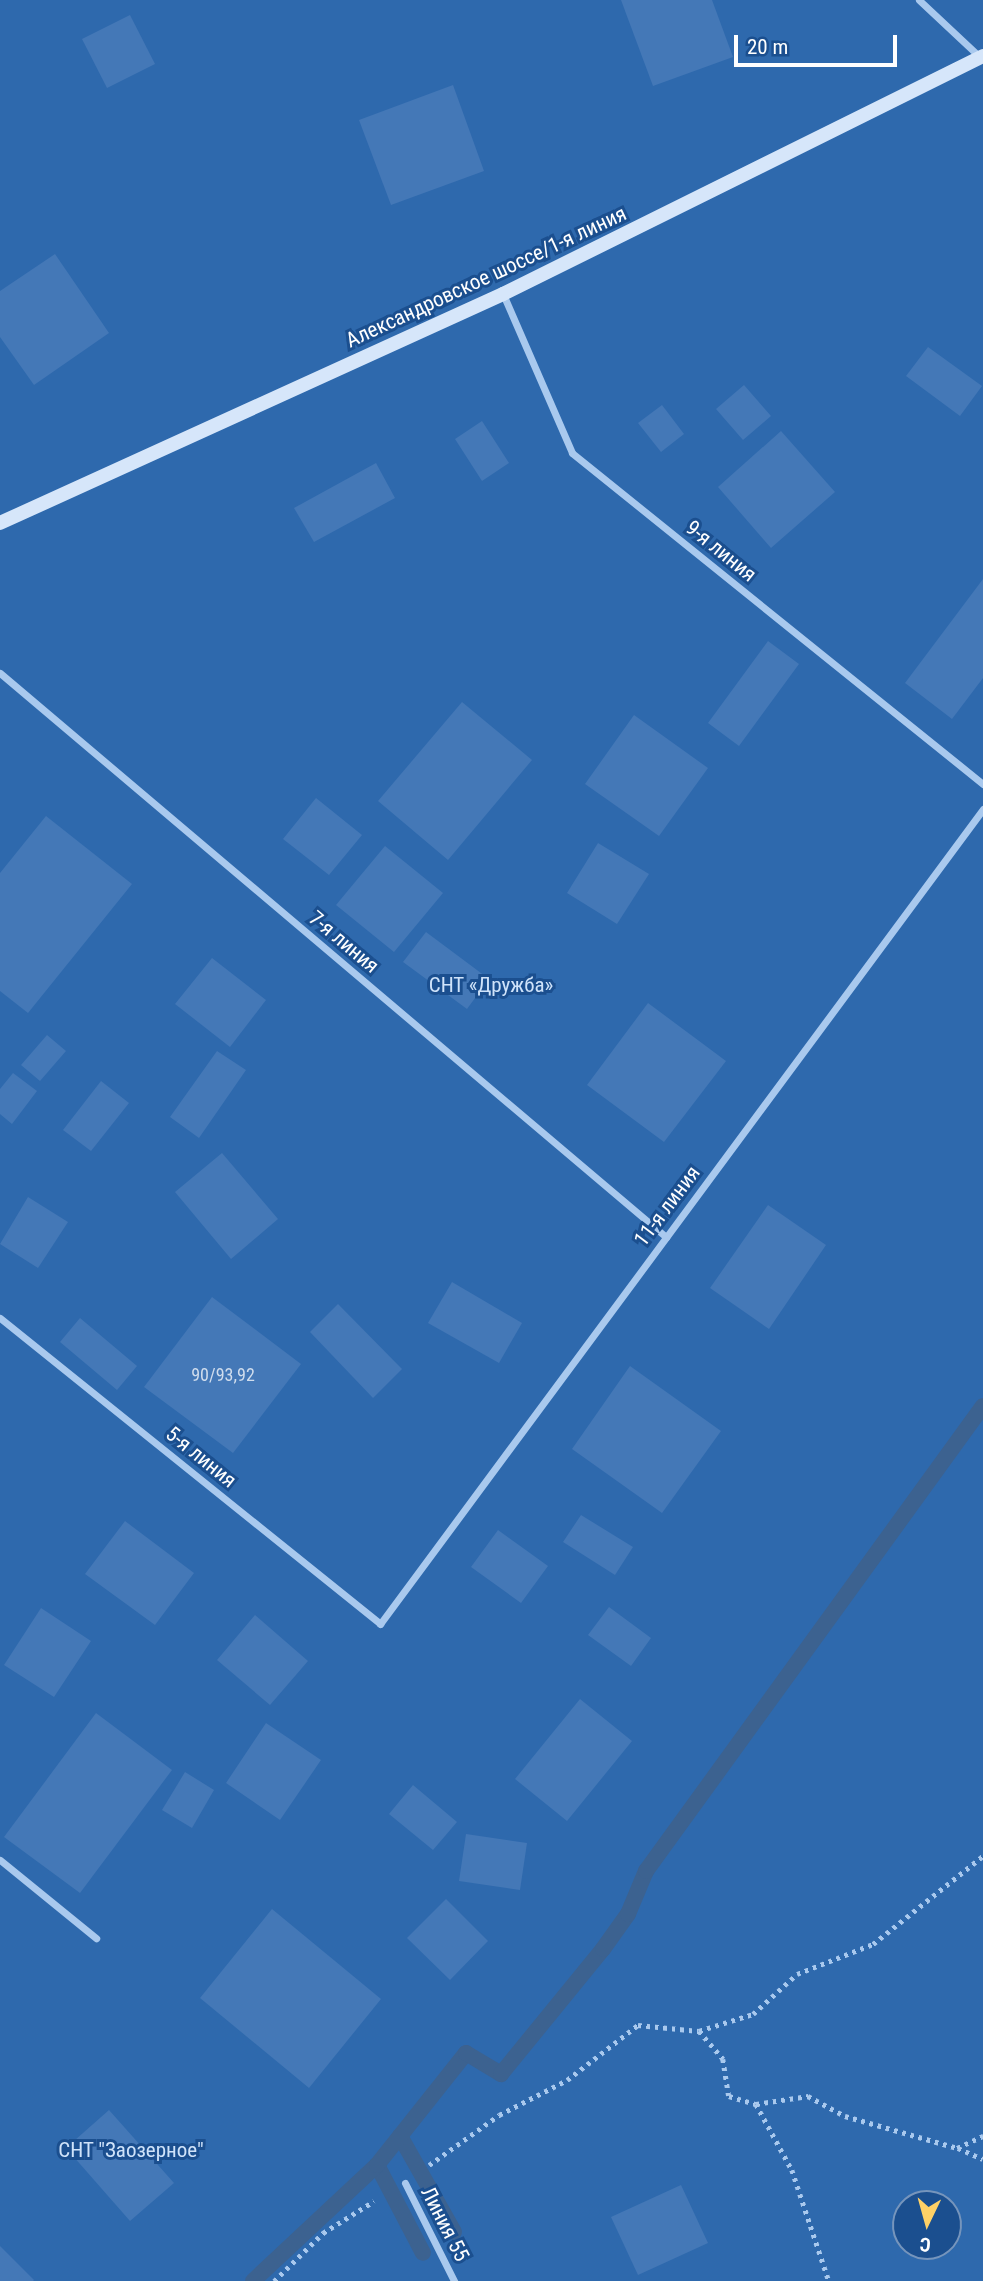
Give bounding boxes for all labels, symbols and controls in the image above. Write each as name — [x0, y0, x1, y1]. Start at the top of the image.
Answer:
scale bar — [738, 21, 901, 65]
text: 20 m — [747, 35, 788, 59]
street label: Александровское шоссе/1-я линия — [342, 201, 630, 353]
street label: 9-я линия — [681, 515, 761, 587]
street label: 7-я линия — [304, 906, 384, 978]
park label: СНТ «Дружба» — [429, 972, 553, 998]
street label: 11-я линия — [629, 1161, 705, 1251]
house number: 90/93,92 — [191, 1364, 255, 1386]
street label: 5-я линия — [161, 1421, 241, 1493]
park label: СНТ "Заозерное" — [58, 2137, 204, 2163]
street label: Линия 55 — [415, 2182, 475, 2266]
north arrow — [892, 2190, 962, 2260]
text: С — [919, 2232, 932, 2256]

